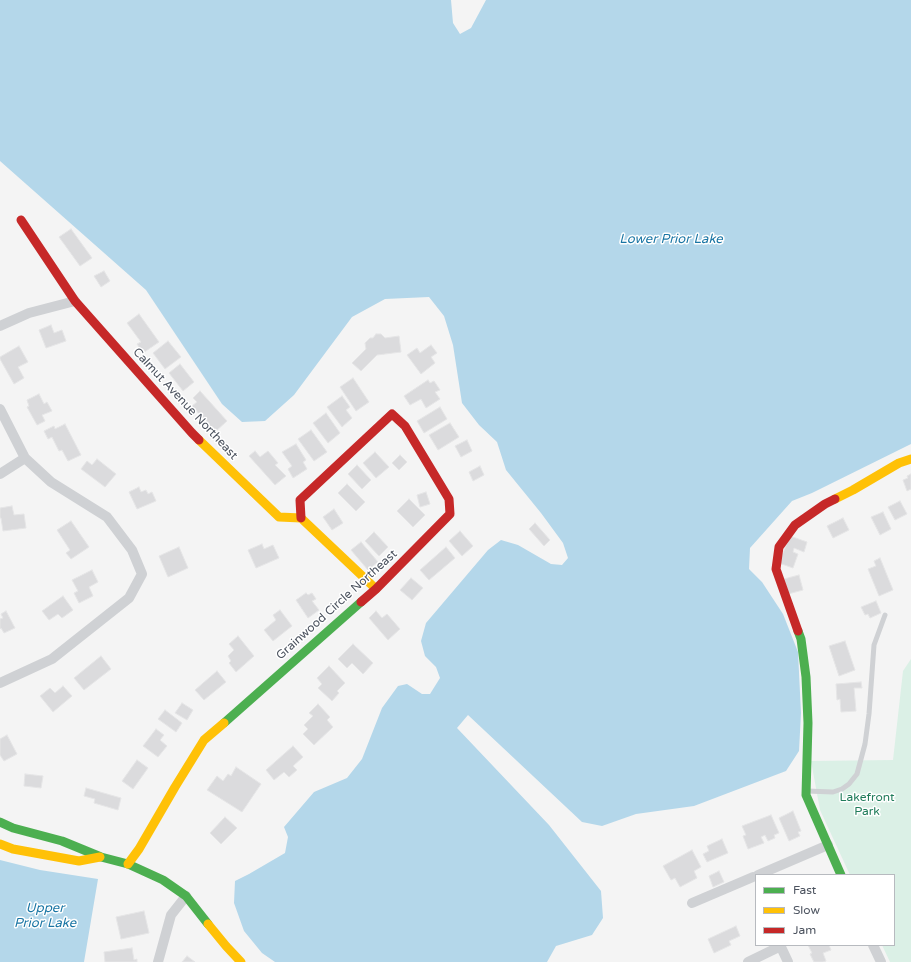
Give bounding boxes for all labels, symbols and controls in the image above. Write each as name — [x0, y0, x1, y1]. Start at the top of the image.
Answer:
water label: Lower Prior Lake — [619, 232, 723, 248]
street label: Calmut Avenue Northeast — [130, 345, 240, 463]
street label: Grainwood Circle Northeast — [274, 547, 400, 663]
park label: Lakefront Park — [840, 791, 894, 819]
legend — [755, 874, 895, 946]
text: Fast — [793, 883, 816, 897]
water label: Upper Prior Lake — [14, 901, 76, 932]
text: Slow — [793, 903, 820, 917]
text: Jam — [793, 923, 816, 937]

